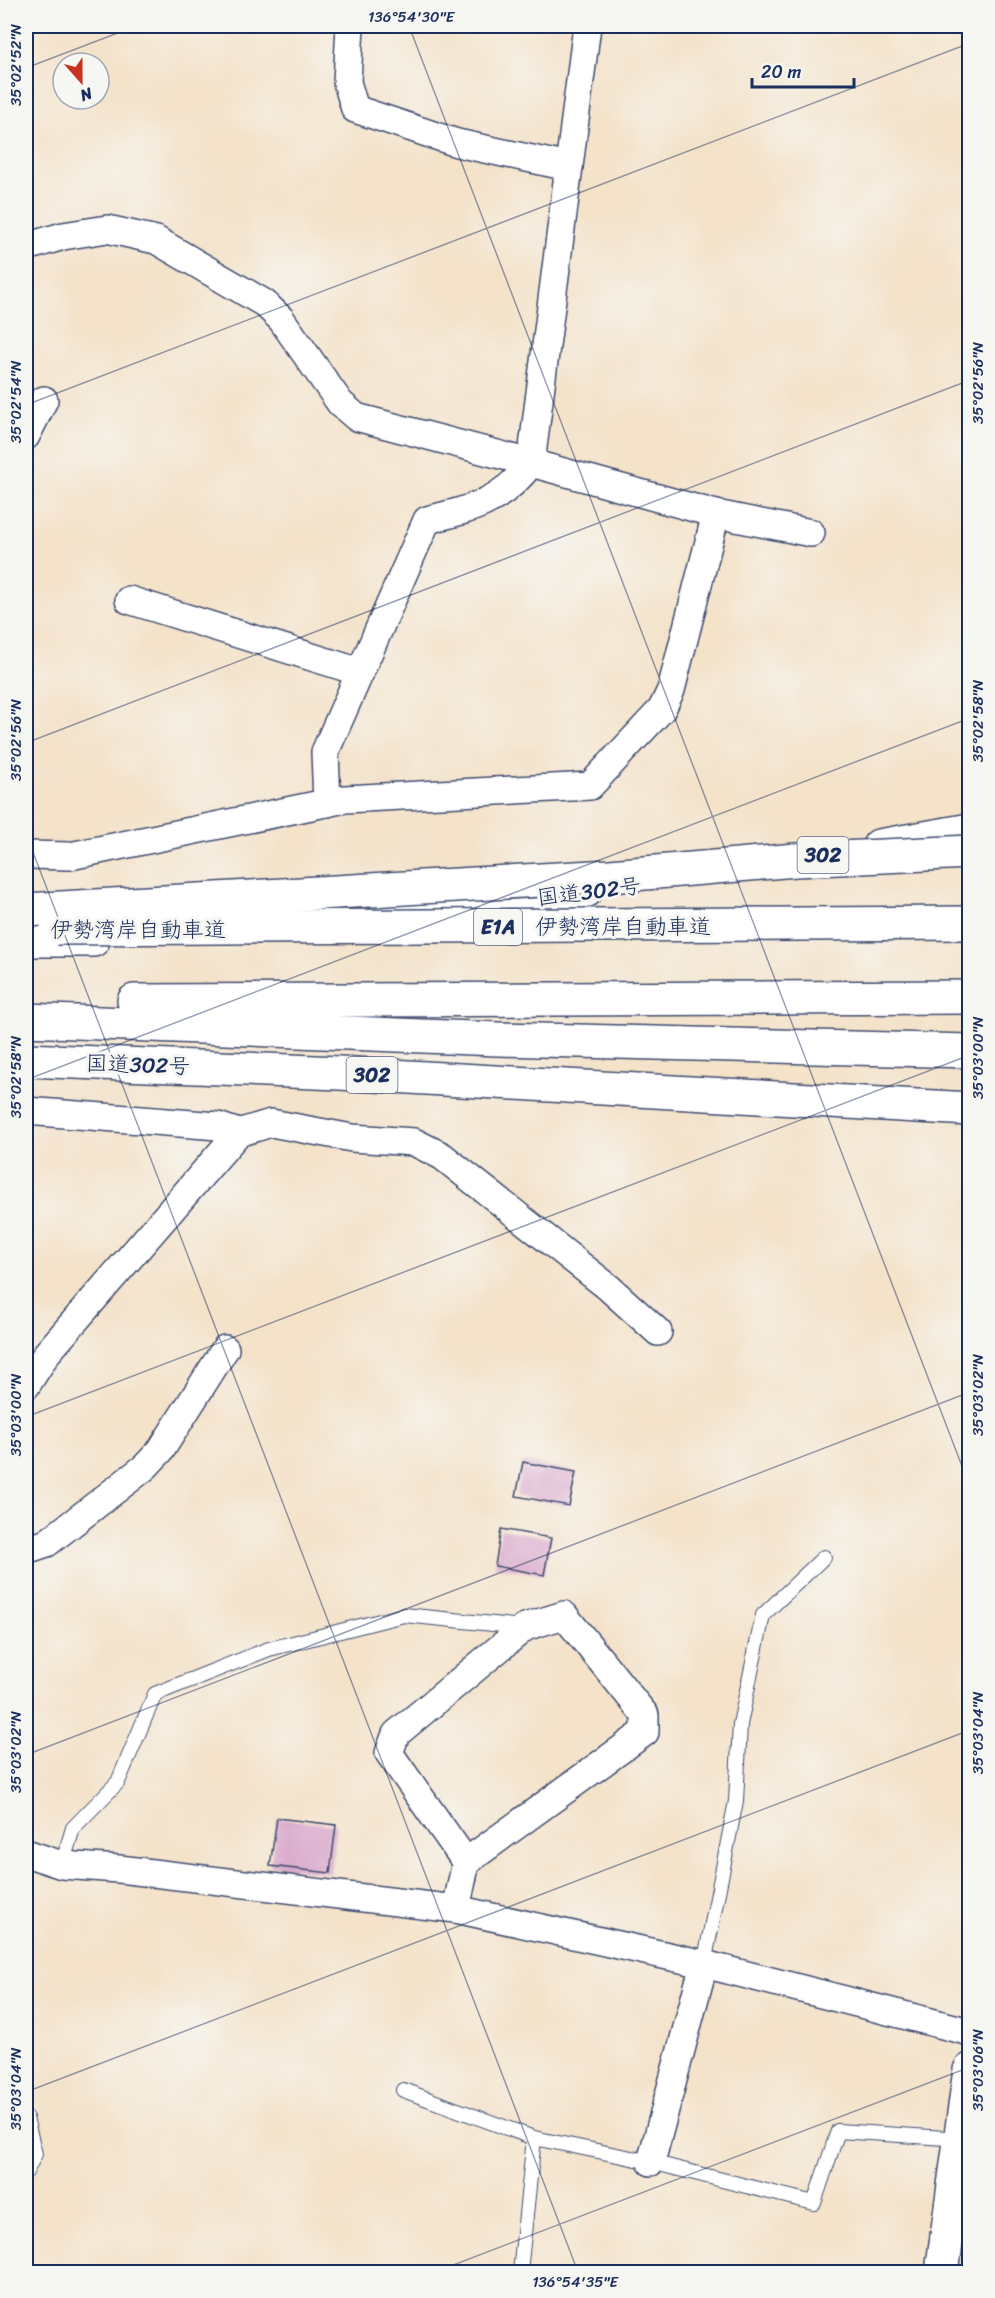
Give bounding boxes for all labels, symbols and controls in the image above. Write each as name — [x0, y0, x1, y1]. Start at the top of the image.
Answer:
text: 136°54'30"E — [368, 4, 456, 30]
text: 35°02'52"N — [3, 23, 29, 106]
north arrow — [51, 51, 111, 111]
scale bar — [752, 51, 854, 89]
text: 20 m — [761, 56, 801, 88]
text: N — [75, 79, 98, 110]
text: 35°02'56"N — [965, 341, 991, 424]
text: 35°02'54"N — [3, 360, 29, 443]
text: 35°02'58"N — [965, 679, 991, 762]
text: 35°02'56"N — [3, 698, 29, 781]
road number: 302 — [798, 837, 848, 873]
street label: 国道302号 — [535, 866, 643, 917]
street label: 伊勢湾岸自動車道 — [535, 907, 711, 946]
road number: E1A — [474, 909, 522, 945]
street label: 伊勢湾岸自動車道 — [50, 910, 226, 949]
text: 35°03'00"N — [965, 1016, 991, 1099]
text: 35°02'58"N — [3, 1035, 29, 1118]
street label: 国道302号 — [85, 1043, 191, 1086]
road number: 302 — [346, 1057, 398, 1093]
text: 35°03'02"N — [965, 1353, 991, 1436]
text: 35°03'00"N — [3, 1373, 29, 1456]
text: 35°03'04"N — [965, 1691, 991, 1774]
text: 35°03'02"N — [3, 1710, 29, 1793]
text: 35°03'06"N — [965, 2029, 991, 2111]
text: 35°03'04"N — [3, 2047, 29, 2130]
text: 136°54'35"E — [532, 2269, 620, 2295]

